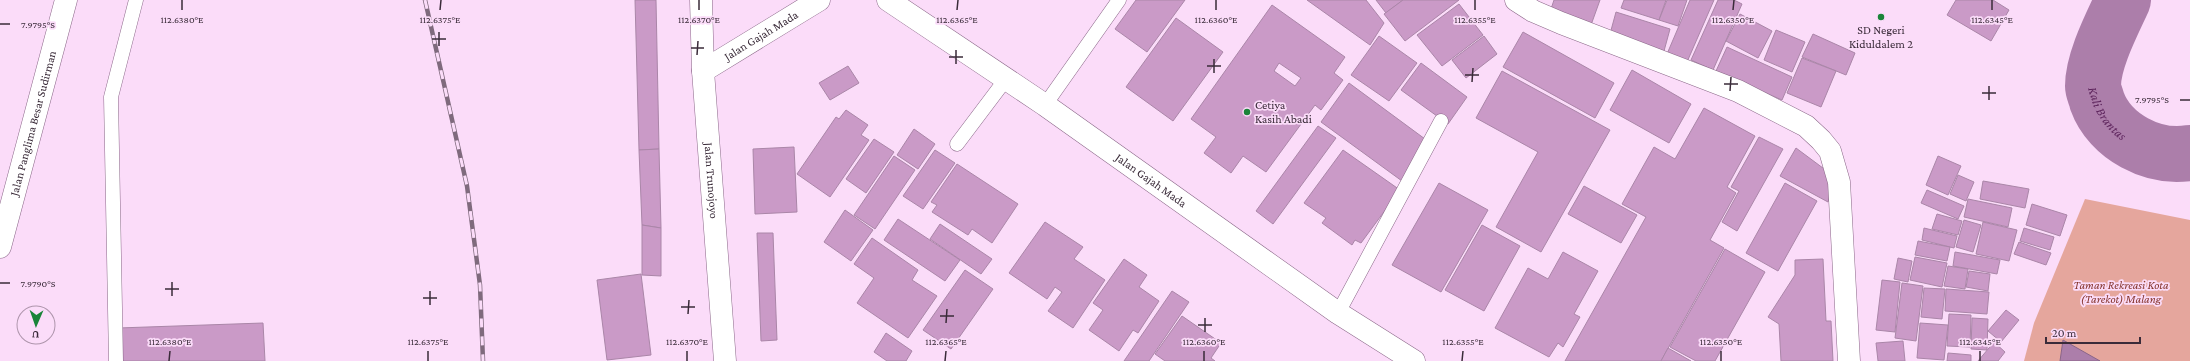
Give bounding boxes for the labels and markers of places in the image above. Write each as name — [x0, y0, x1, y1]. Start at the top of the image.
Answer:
marker: SD Negeri Kiduldalem 2 — [1876, 12, 1886, 22]
place label: SD Negeri Kiduldalem 2 — [1849, 23, 1913, 51]
place label: Cetiya Kasih Abadi — [1255, 98, 1312, 126]
marker: Cetiya Kasih Abadi — [1242, 107, 1252, 117]

